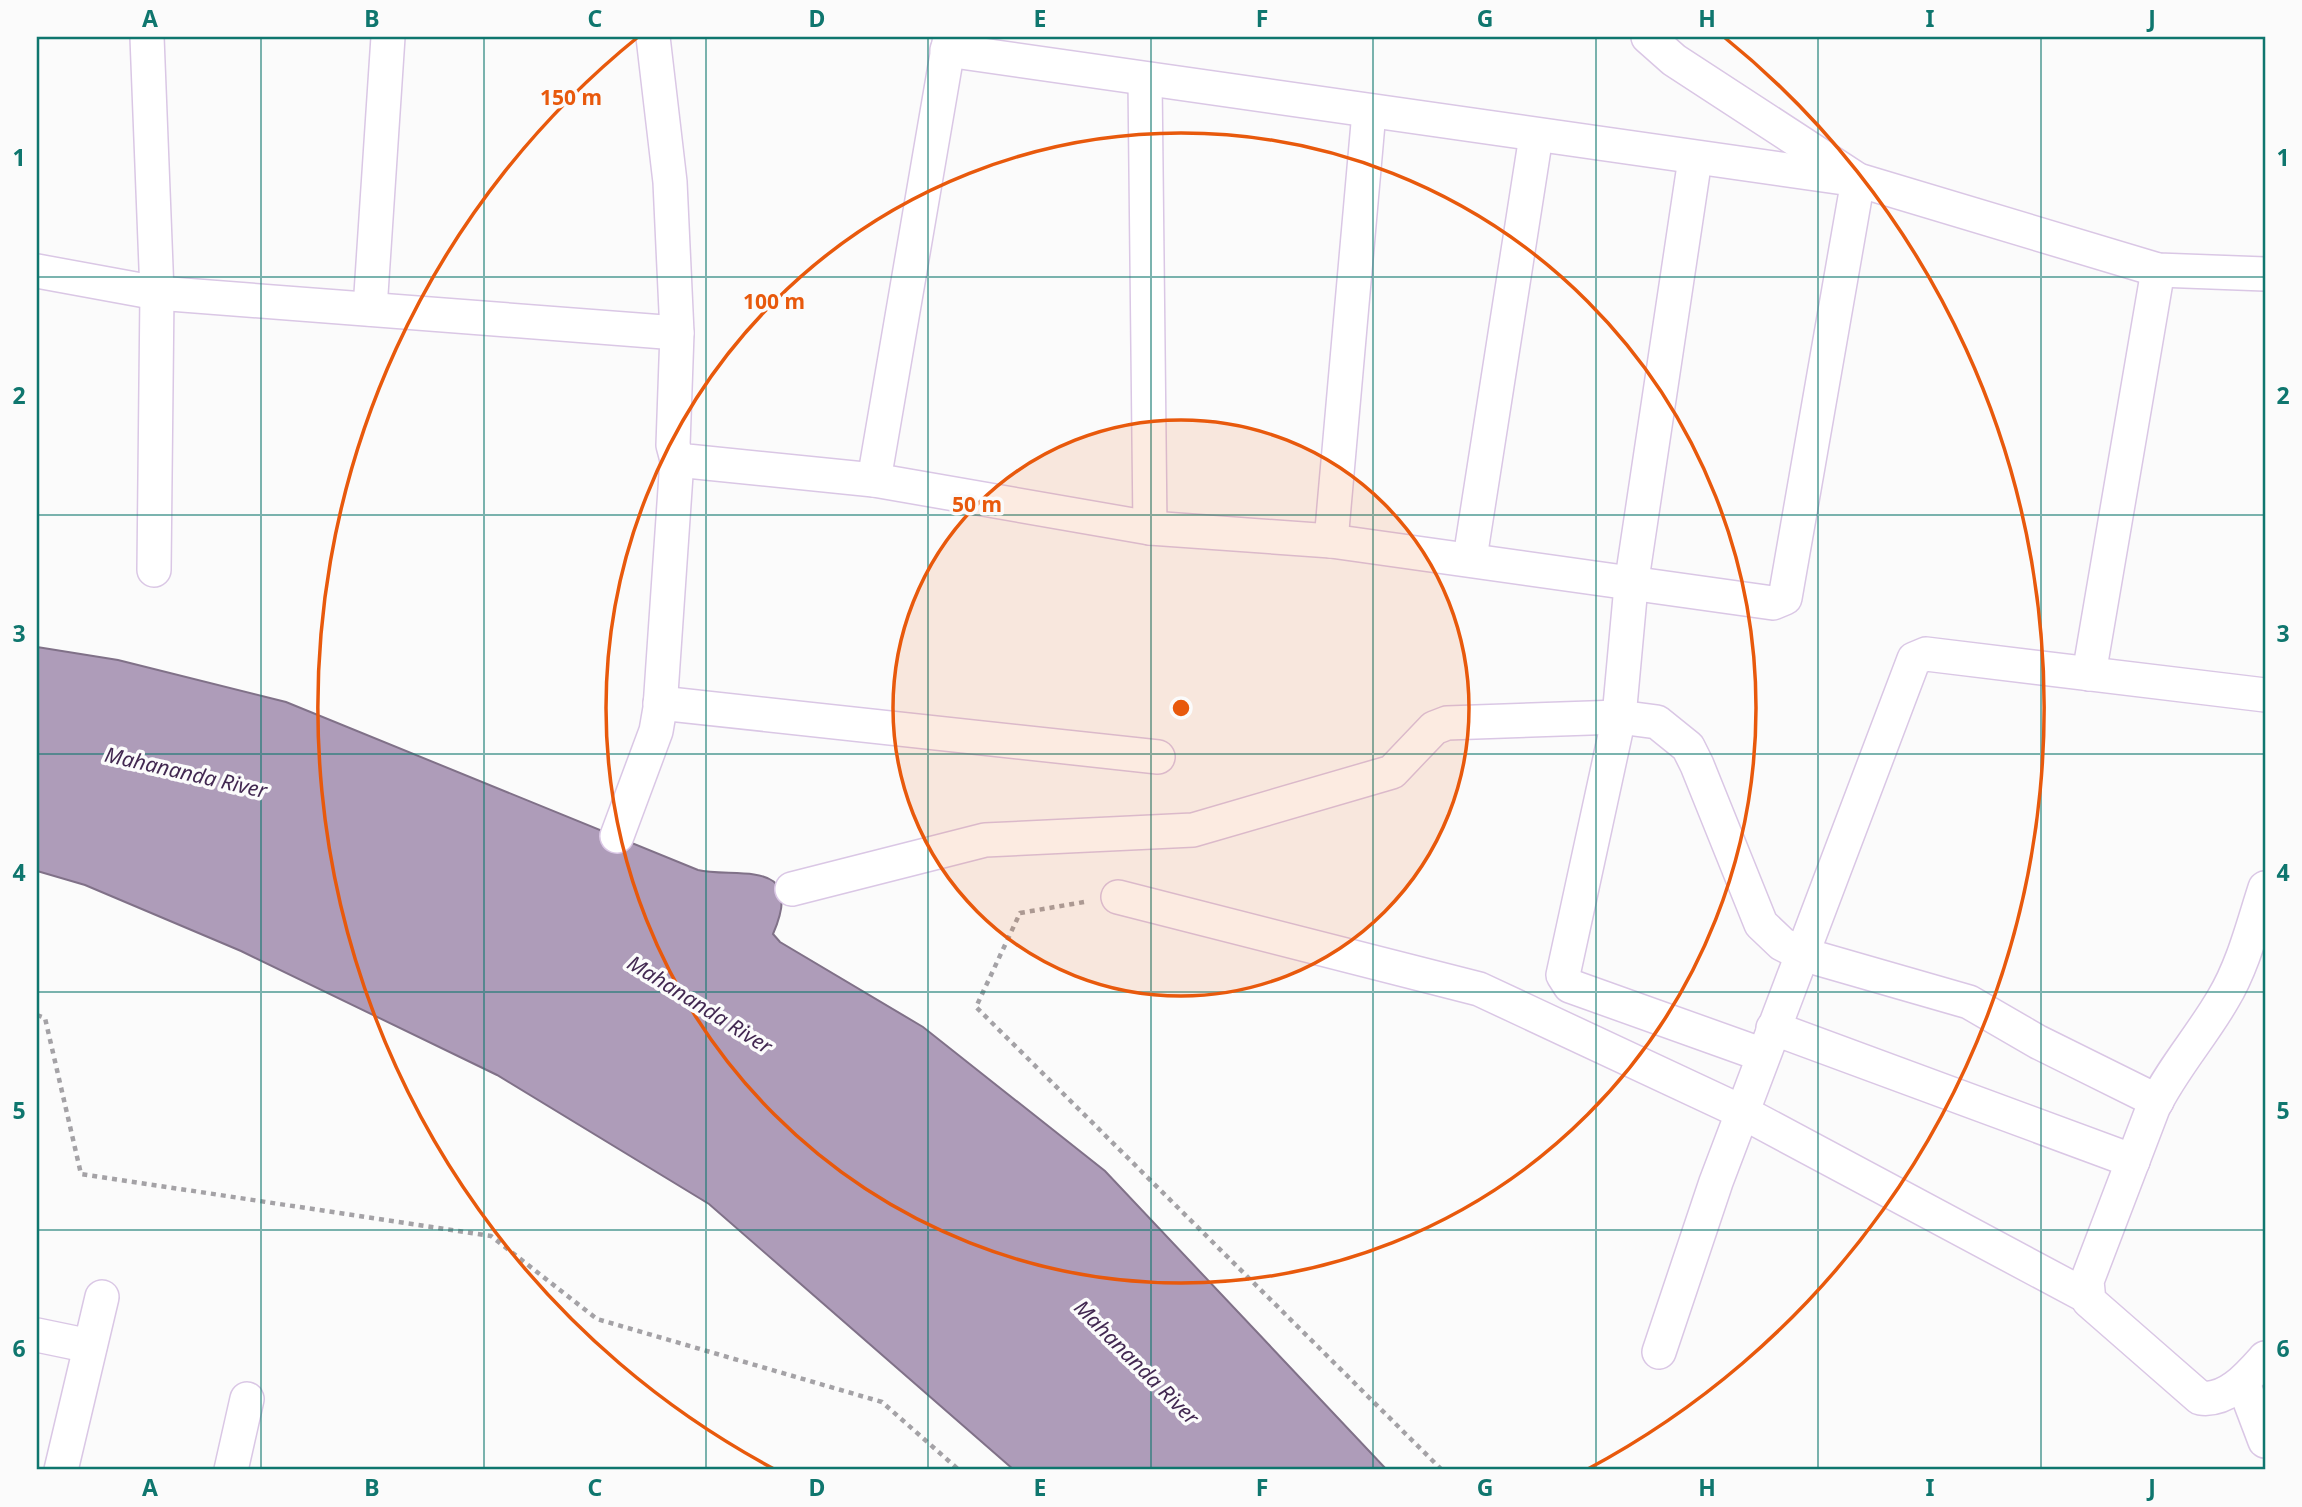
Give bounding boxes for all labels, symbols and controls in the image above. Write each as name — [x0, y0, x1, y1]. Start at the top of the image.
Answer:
text: A — [142, 2, 158, 34]
text: B — [364, 2, 380, 34]
text: C — [588, 2, 603, 34]
text: D — [809, 2, 825, 34]
text: E — [1034, 2, 1046, 34]
text: F — [1256, 2, 1268, 34]
text: G — [1477, 2, 1493, 34]
text: H — [1698, 2, 1716, 34]
text: I — [1926, 2, 1935, 34]
text: J — [2146, 2, 2156, 34]
text: 150 m — [540, 83, 602, 111]
text: 1 — [12, 141, 26, 173]
text: 1 — [2276, 141, 2290, 173]
text: 100 m — [743, 287, 805, 315]
text: 2 — [12, 379, 26, 411]
text: 2 — [2276, 379, 2290, 411]
text: 50 m — [952, 490, 1002, 518]
text: 3 — [12, 617, 26, 649]
text: 3 — [2276, 617, 2290, 649]
centre of rings — [1169, 696, 1193, 720]
water label: Mahananda River — [102, 740, 271, 805]
text: 4 — [12, 856, 26, 888]
text: 4 — [2276, 856, 2290, 888]
water label: Mahananda River — [622, 948, 779, 1061]
text: 5 — [12, 1094, 26, 1126]
text: 5 — [2276, 1094, 2290, 1126]
water label: Mahananda River — [1069, 1294, 1207, 1432]
text: 6 — [12, 1332, 26, 1364]
text: 6 — [2276, 1332, 2290, 1364]
text: A — [142, 1471, 158, 1503]
text: B — [364, 1471, 380, 1503]
text: C — [588, 1471, 603, 1503]
text: D — [809, 1471, 825, 1503]
text: E — [1034, 1471, 1046, 1503]
text: F — [1256, 1471, 1268, 1503]
text: G — [1477, 1471, 1493, 1503]
text: H — [1698, 1471, 1716, 1503]
text: I — [1926, 1471, 1935, 1503]
text: J — [2146, 1471, 2156, 1503]

